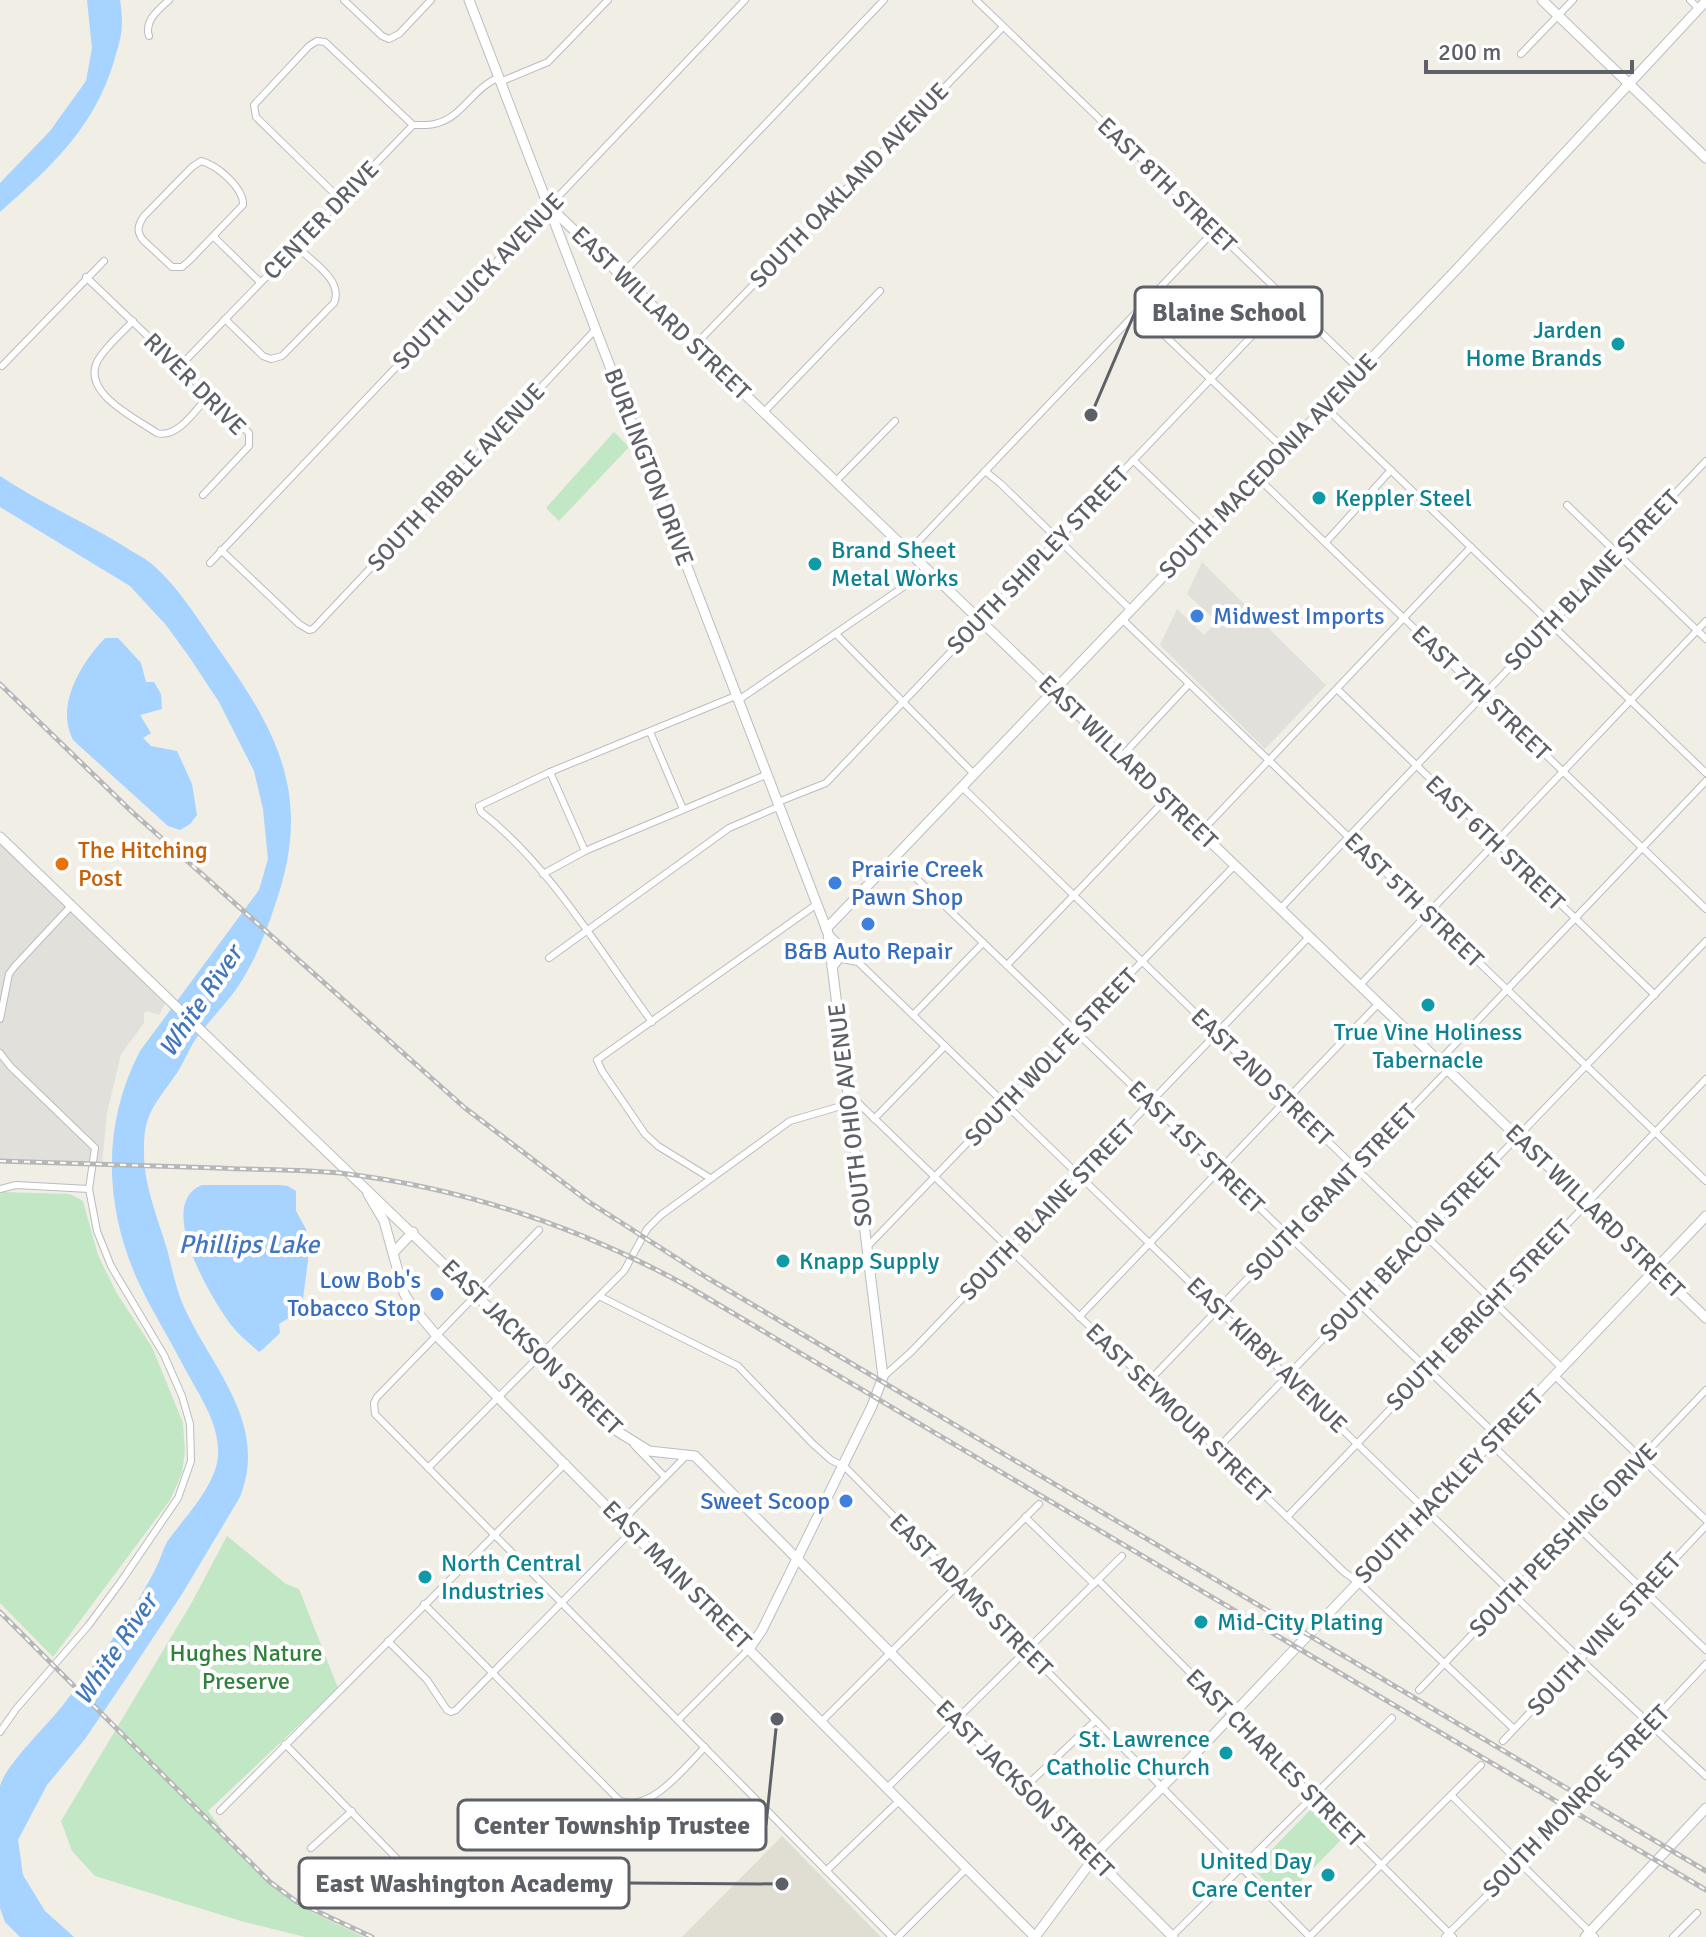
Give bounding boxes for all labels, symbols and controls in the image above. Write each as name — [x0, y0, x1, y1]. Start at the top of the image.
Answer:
scale bar — [1426, 24, 1632, 74]
text: 200 m — [1438, 37, 1501, 67]
street label: SOUTH OAKLAND AVENUE — [743, 76, 955, 294]
street label: EAST 8TH STREET — [1091, 111, 1243, 259]
street label: CENTER DRIVE — [257, 154, 385, 286]
street label: SOUTH LUICK AVENUE — [386, 186, 570, 376]
street label: EAST WILLARD STREET — [565, 220, 757, 407]
callout: Blaine School — [1135, 287, 1322, 337]
text: Blaine School — [1152, 297, 1306, 329]
place label: Jarden Home Brands — [1466, 315, 1602, 373]
street label: RIVER DRIVE — [137, 326, 253, 442]
marker: Jarden Home Brands — [1609, 335, 1627, 353]
street label: SOUTH MACEDONIA AVENUE — [1152, 347, 1384, 585]
street label: BURLINGTON DRIVE — [598, 364, 700, 570]
street label: SOUTH RIBBLE AVENUE — [361, 377, 551, 577]
street label: SOUTH SHIPLEY STREET — [940, 460, 1136, 660]
place label: Keppler Steel — [1335, 483, 1472, 513]
street label: SOUTH BLAINE STREET — [1498, 483, 1686, 677]
marker: Keppler Steel — [1310, 489, 1328, 507]
place label: Brand Sheet Metal Works — [831, 535, 959, 593]
marker: Brand Sheet Metal Works — [806, 555, 824, 573]
place label: Midwest Imports — [1213, 601, 1384, 631]
marker: Midwest Imports — [1188, 607, 1206, 625]
street label: EAST 7TH STREET — [1405, 619, 1557, 767]
street label: EAST WILLARD STREET — [1032, 669, 1224, 856]
street label: EAST 6TH STREET — [1419, 769, 1571, 917]
street label: EAST 5TH STREET — [1338, 826, 1490, 974]
place label: The Hitching Post — [78, 835, 208, 893]
place label: Prairie Creek Pawn Shop — [851, 854, 984, 912]
marker: The Hitching Post — [53, 855, 71, 873]
marker: Prairie Creek Pawn Shop — [826, 874, 844, 892]
marker: B&B Auto Repair — [859, 915, 877, 933]
place label: B&B Auto Repair — [783, 936, 953, 966]
water label: White River — [152, 937, 252, 1063]
street label: SOUTH WOLFE STREET — [958, 962, 1144, 1152]
marker: True Vine Holiness Tabernacle — [1419, 996, 1437, 1014]
street label: SOUTH OHIO AVENUE — [821, 1001, 879, 1229]
street label: EAST 2ND STREET — [1185, 1002, 1339, 1153]
place label: True Vine Holiness Tabernacle — [1334, 1017, 1522, 1075]
street label: EAST 1ST STREET — [1121, 1074, 1271, 1220]
street label: SOUTH GRANT STREET — [1239, 1097, 1423, 1287]
street label: SOUTH BLAINE STREET — [953, 1113, 1141, 1307]
street label: EAST WILLARD STREET — [1499, 1118, 1691, 1305]
street label: SOUTH BEACON STREET — [1313, 1146, 1509, 1347]
street label: SOUTH EBRIGHT STREET — [1380, 1213, 1578, 1417]
water label: Phillips Lake — [179, 1229, 321, 1261]
place label: Knapp Supply — [799, 1246, 939, 1276]
marker: Knapp Supply — [774, 1252, 792, 1270]
street label: EAST JACKSON STREET — [435, 1253, 629, 1441]
place label: Low Bob's Tobacco Stop — [287, 1265, 421, 1323]
street label: EAST KIRBY AVENUE — [1180, 1271, 1354, 1439]
marker: Low Bob's Tobacco Stop — [428, 1285, 446, 1303]
street label: EAST SEYMOUR STREET — [1079, 1317, 1277, 1509]
street label: SOUTH HACKLEY STREET — [1348, 1382, 1550, 1590]
street label: SOUTH PERSHING DRIVE — [1463, 1437, 1663, 1643]
place label: Sweet Scoop — [700, 1486, 830, 1516]
marker: Sweet Scoop — [837, 1492, 855, 1510]
street label: EAST MAIN STREET — [596, 1494, 758, 1656]
street label: EAST ADAMS STREET — [883, 1507, 1059, 1683]
street label: SOUTH VINE STREET — [1521, 1546, 1687, 1722]
place label: North Central Industries — [441, 1548, 582, 1606]
marker: North Central Industries — [416, 1568, 434, 1586]
water label: White River — [67, 1585, 167, 1711]
place label: Mid-City Plating — [1217, 1607, 1383, 1637]
marker: Mid-City Plating — [1192, 1613, 1210, 1631]
park label: Hughes Nature Preserve — [170, 1638, 322, 1696]
street label: EAST CHARLES STREET — [1179, 1662, 1371, 1854]
street label: EAST JACKSON STREET — [930, 1694, 1121, 1885]
street label: SOUTH MONROE STREET — [1476, 1698, 1676, 1904]
place label: St. Lawrence Catholic Church — [1046, 1724, 1210, 1782]
marker: St. Lawrence Catholic Church — [1217, 1744, 1235, 1762]
callout: Center Township Trustee — [458, 1800, 766, 1850]
text: Center Township Trustee — [474, 1810, 750, 1842]
place label: United Day Care Center — [1191, 1846, 1312, 1904]
callout: East Washington Academy — [299, 1858, 629, 1908]
marker: United Day Care Center — [1319, 1866, 1337, 1884]
text: East Washington Academy — [315, 1868, 613, 1900]

